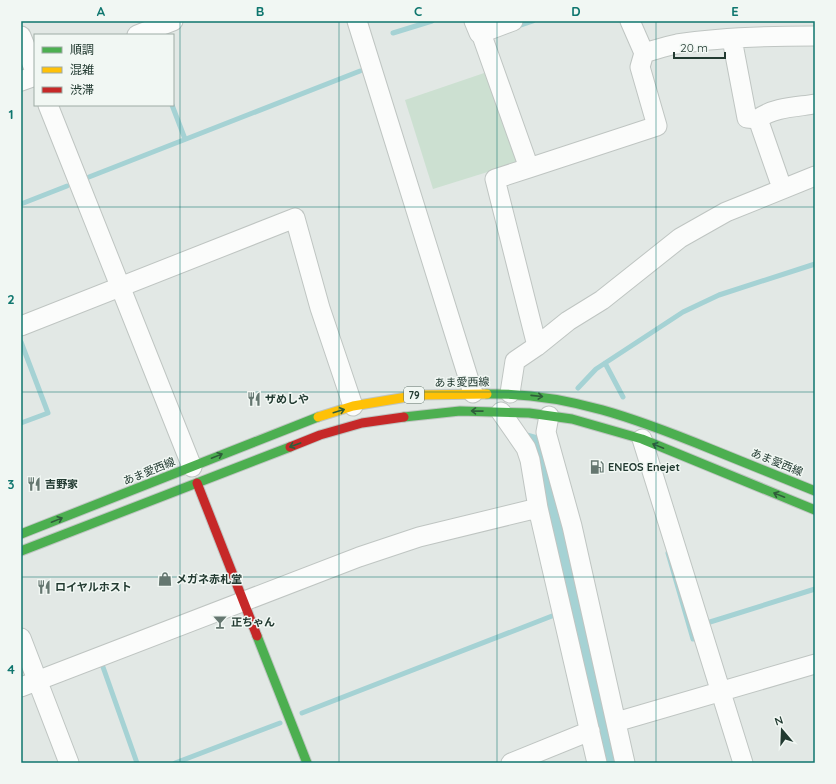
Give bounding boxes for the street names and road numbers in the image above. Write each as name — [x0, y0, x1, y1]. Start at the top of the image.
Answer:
street label: あま愛西線 — [434, 375, 490, 389]
road number: 79 — [404, 387, 424, 403]
street label: あま愛西線 — [749, 445, 805, 479]
street label: あま愛西線 — [121, 454, 177, 488]

